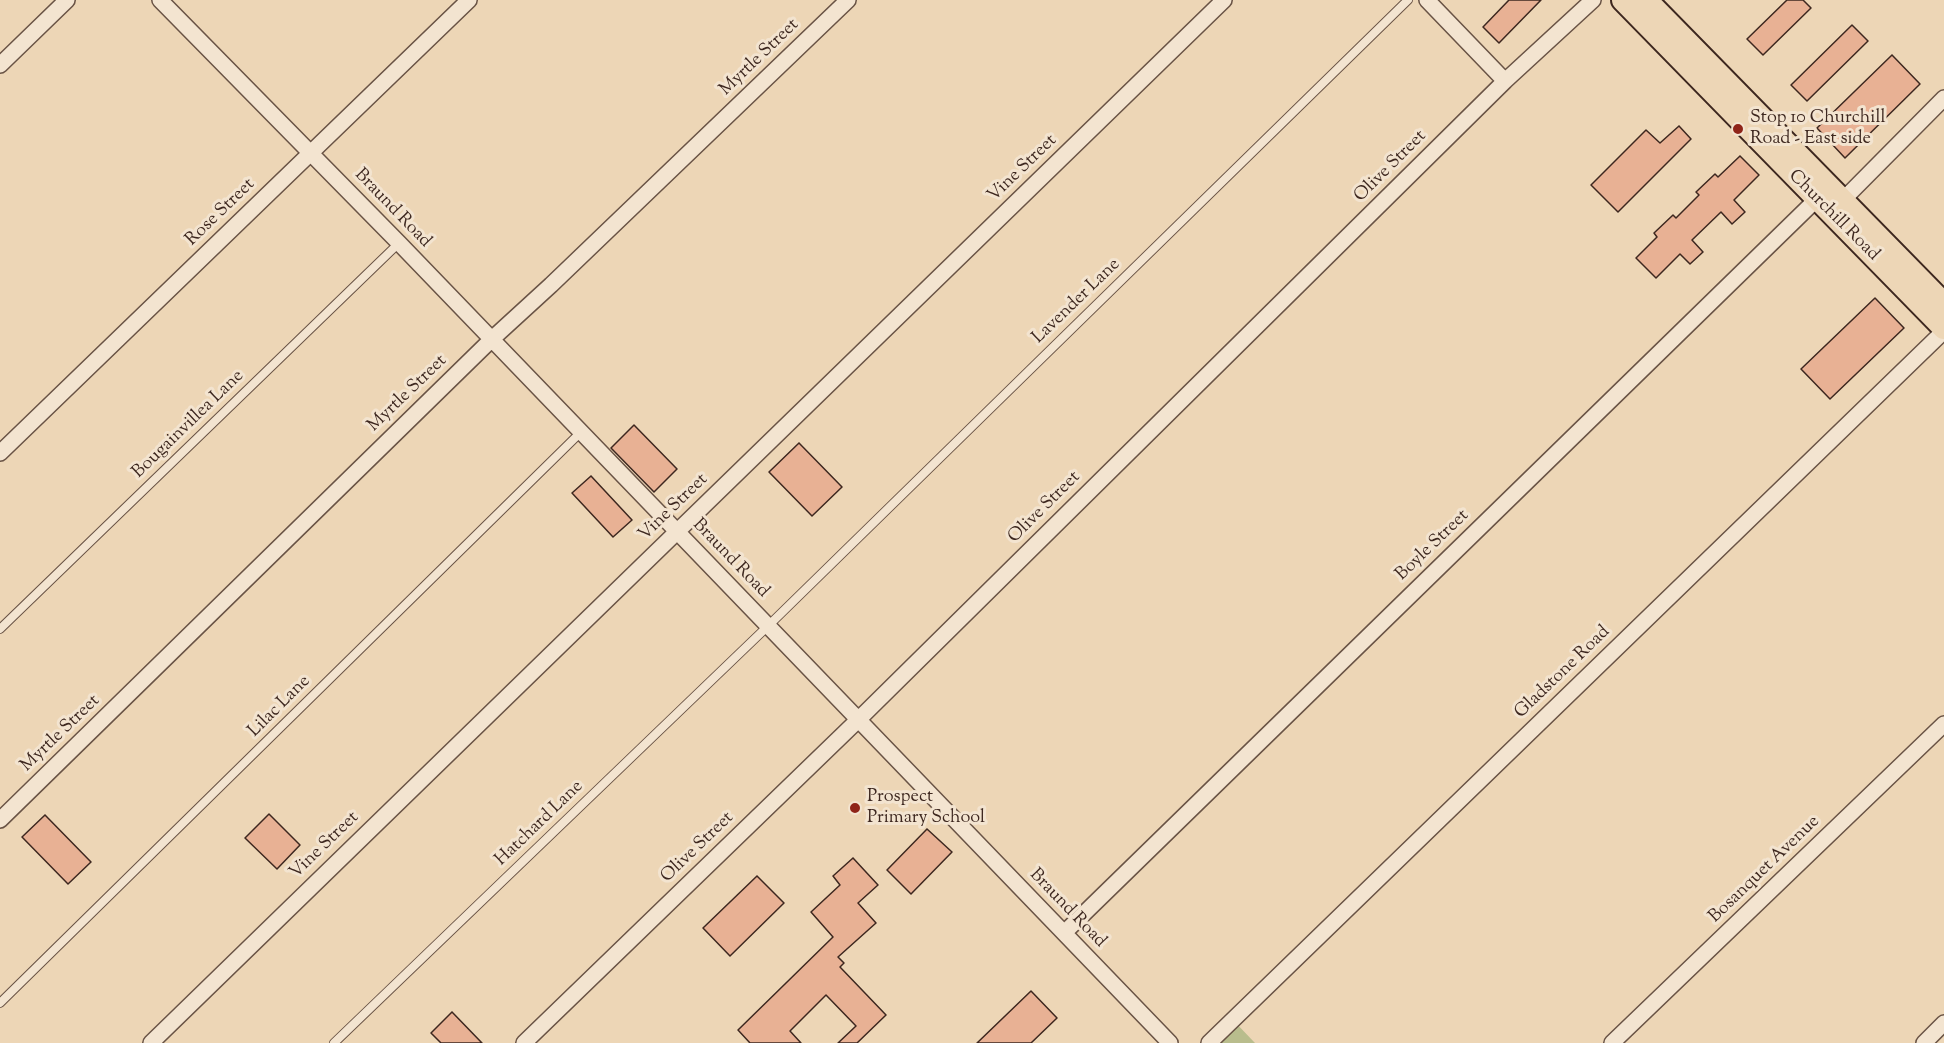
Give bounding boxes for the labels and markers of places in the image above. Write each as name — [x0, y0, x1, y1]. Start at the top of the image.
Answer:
place label: Stop 10 Churchill Road - East side — [1750, 108, 1885, 150]
marker: Stop 10 Churchill Road - East side — [1731, 122, 1745, 136]
place label: Prospect Primary School — [867, 787, 985, 830]
marker: Prospect Primary School — [848, 801, 862, 815]

